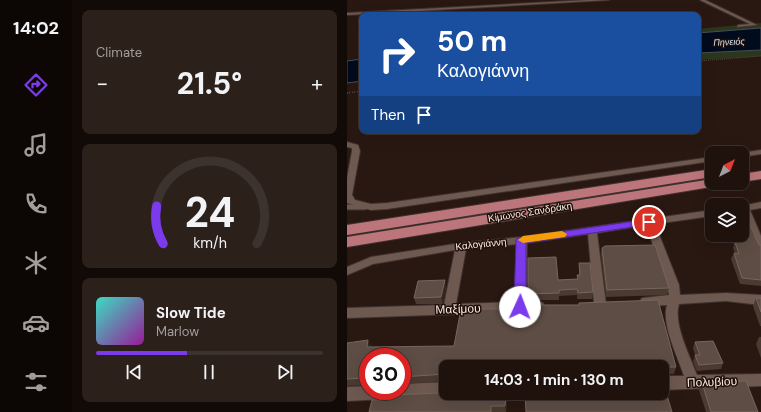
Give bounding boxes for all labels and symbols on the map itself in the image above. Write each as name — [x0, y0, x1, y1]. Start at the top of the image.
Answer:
water label: Πηνειός — [713, 35, 746, 49]
north arrow — [705, 146, 749, 190]
street label: Κίμωνος Σανδράκη — [487, 199, 573, 225]
pin — [632, 205, 666, 239]
street label: Καλογιάννη — [455, 235, 507, 253]
position arrow — [499, 286, 541, 328]
street label: Μαξίμου — [435, 300, 481, 318]
speed limit sign: 30 — [359, 348, 411, 400]
street label: Πολυβίου — [687, 373, 737, 391]

